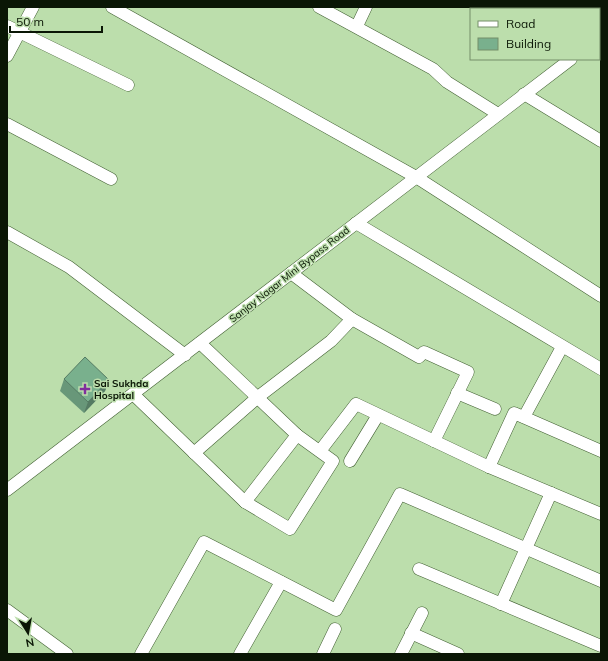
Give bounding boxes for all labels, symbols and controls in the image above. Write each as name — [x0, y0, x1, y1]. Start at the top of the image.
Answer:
scale bar — [10, 8, 102, 34]
legend — [470, 8, 600, 60]
text: 50 m — [16, 14, 44, 29]
text: Road — [506, 16, 535, 31]
text: Building — [506, 36, 551, 51]
street label: Sanjay Nagar Mini Bypass Road — [227, 223, 352, 325]
place label: Sai Sukhda Hospital — [94, 377, 148, 402]
marker: Sai Sukhda Hospital — [79, 383, 91, 395]
north arrow — [8, 613, 48, 653]
text: N — [24, 635, 35, 650]

